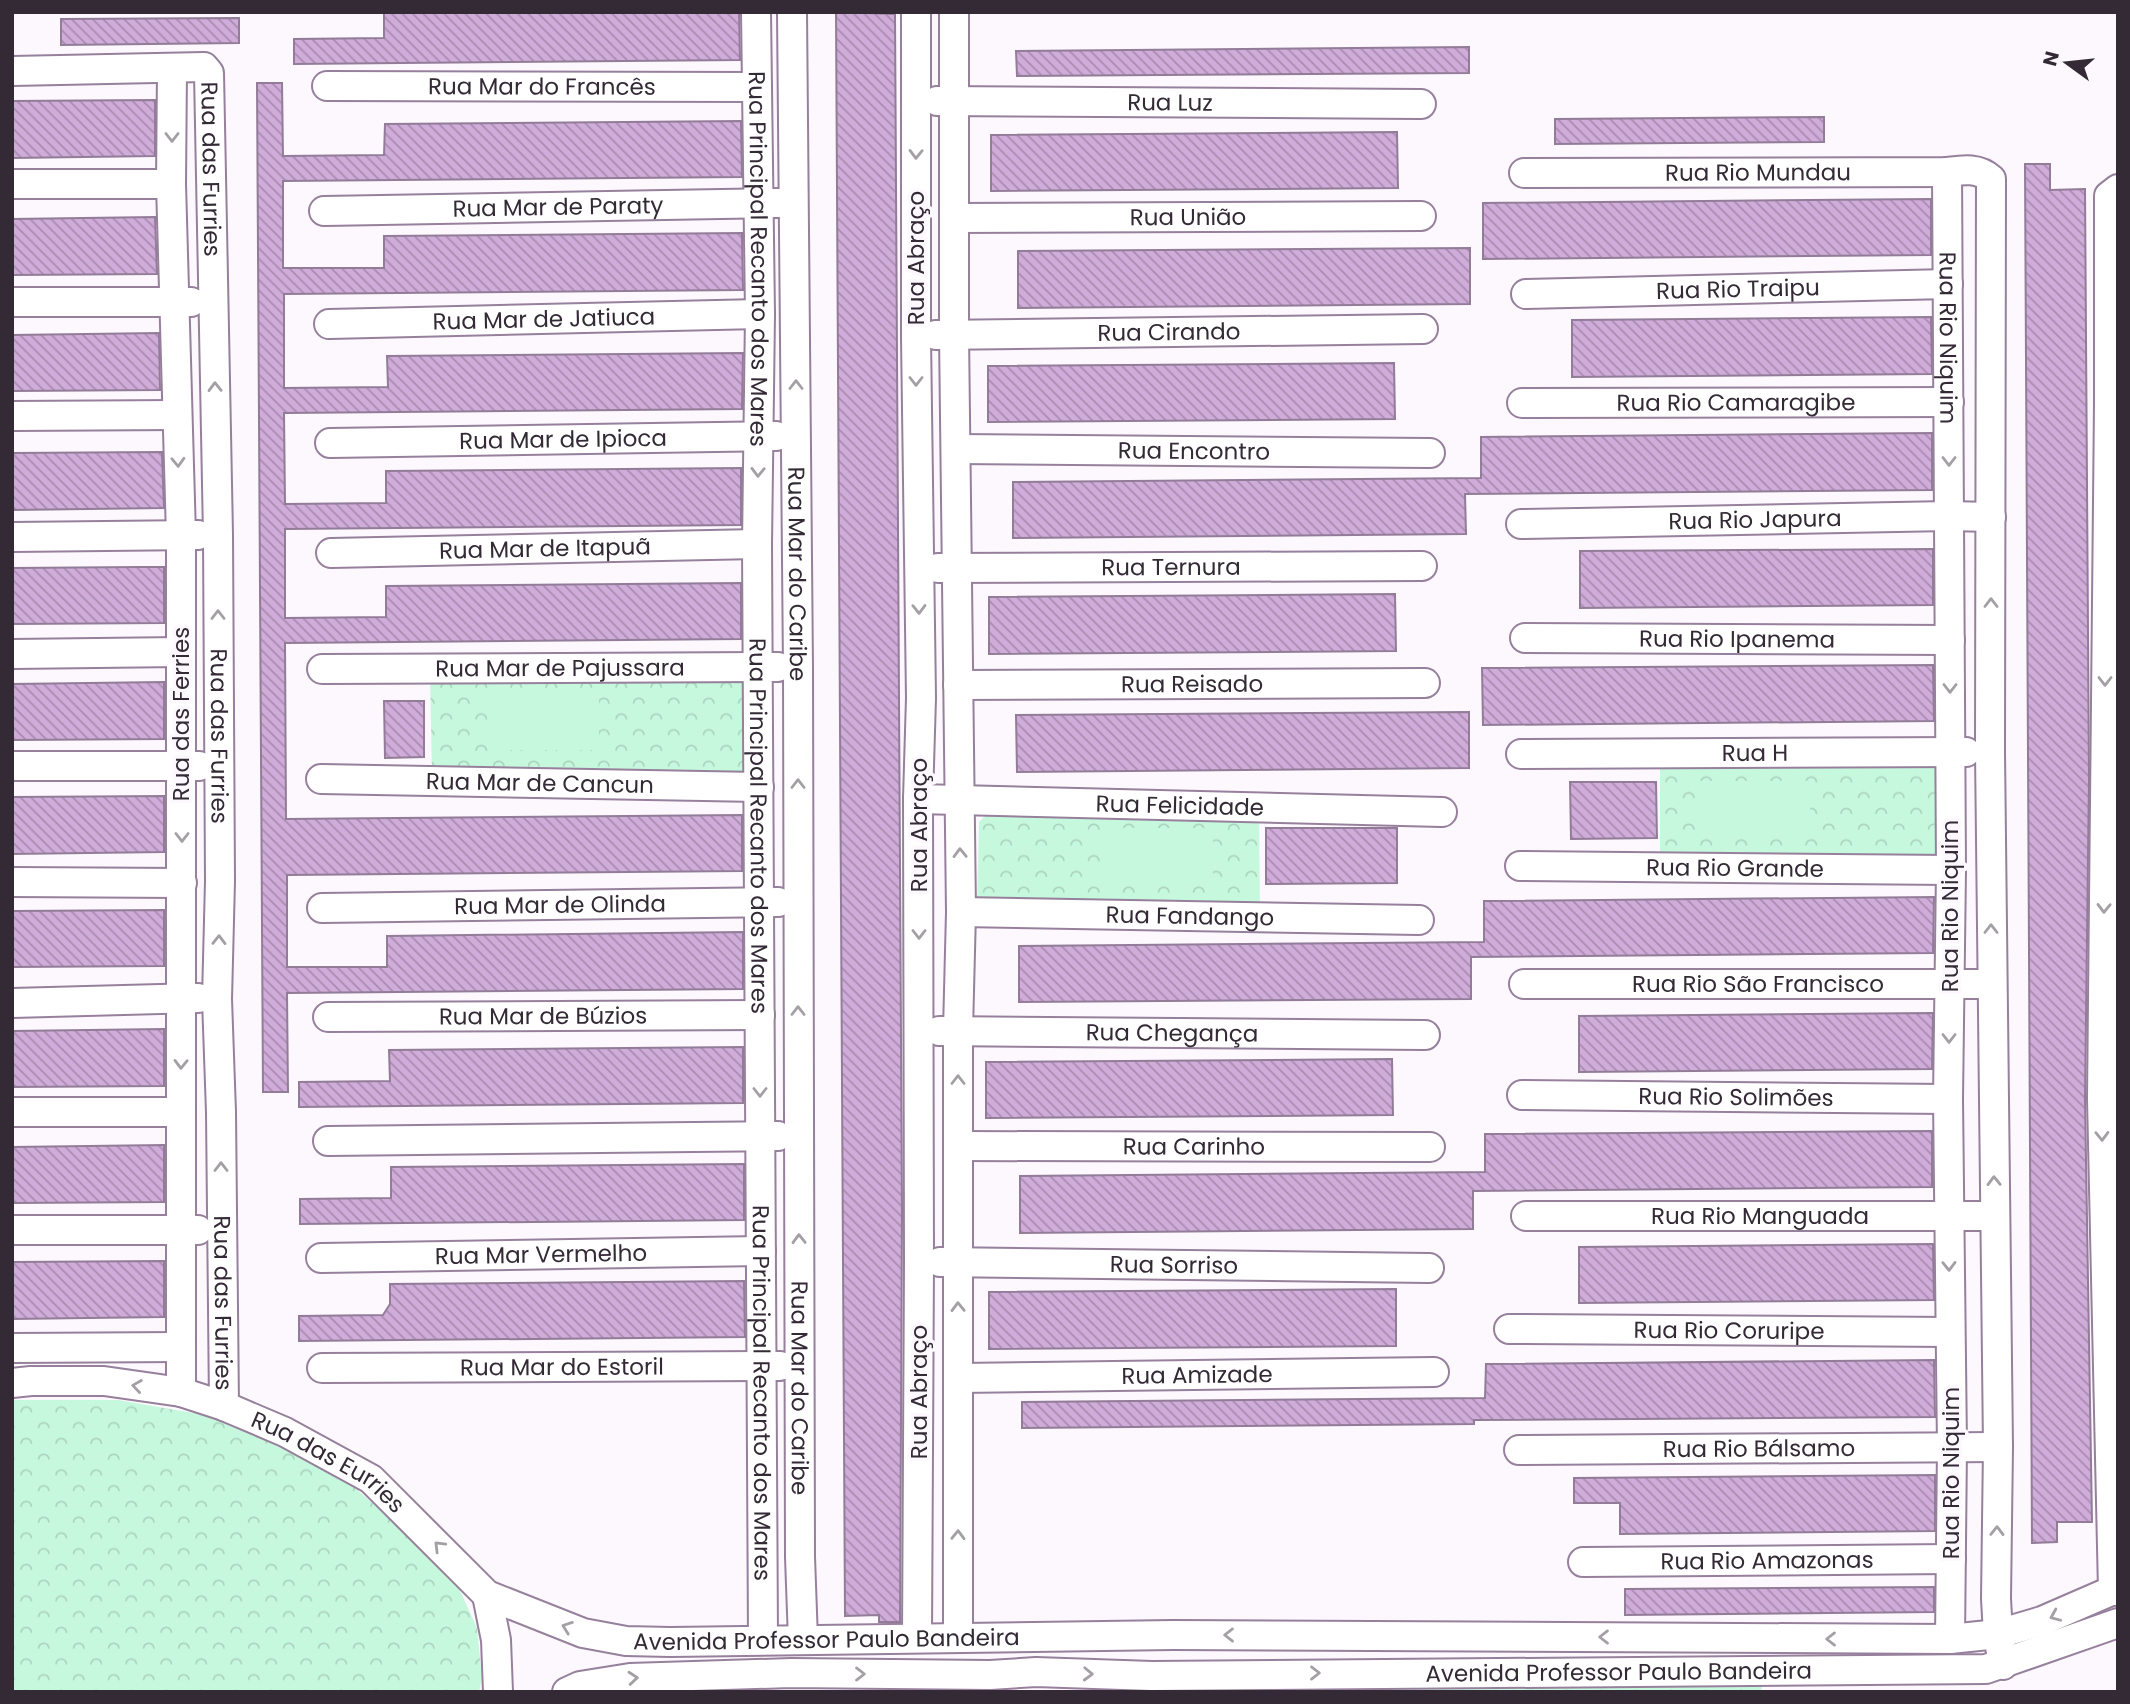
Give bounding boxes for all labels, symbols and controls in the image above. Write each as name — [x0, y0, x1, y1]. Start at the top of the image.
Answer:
north arrow — [2032, 28, 2102, 98]
text: N — [2036, 48, 2066, 69]
street label: Rua Mar do Francês — [428, 70, 656, 103]
street label: Rua Principal Recanto dos Mares — [741, 71, 776, 447]
street label: Rua das Furries — [193, 81, 229, 257]
street label: Rua Luz — [1127, 86, 1213, 119]
one-way arrow — [164, 132, 180, 143]
one-way arrow — [908, 149, 924, 160]
street label: Rua Rio Mundau — [1665, 156, 1851, 189]
street label: Rua Mar de Paraty — [452, 189, 664, 225]
street label: Rua Abraço — [900, 191, 932, 325]
street label: Rua União — [1130, 201, 1246, 233]
street label: Rua Rio Niquim — [1931, 252, 1964, 424]
street label: Rua Rio Traipu — [1656, 271, 1820, 307]
street label: Rua Mar de Jatiuca — [432, 300, 656, 338]
street label: Rua Cirando — [1097, 315, 1241, 349]
one-way arrow — [908, 377, 924, 387]
one-way arrow — [788, 379, 804, 389]
one-way arrow — [208, 381, 223, 392]
street label: Rua Rio Camaragibe — [1617, 386, 1855, 419]
street label: Rua Mar de Ipioca — [459, 422, 667, 457]
street label: Rua Encontro — [1118, 434, 1270, 468]
one-way arrow — [1941, 456, 1957, 466]
one-way arrow — [171, 457, 186, 468]
one-way arrow — [751, 467, 766, 478]
street label: Rua Mar do Caribe — [780, 467, 814, 681]
street label: Rua Rio Japura — [1668, 502, 1842, 537]
street label: Rua Mar de Itapuã — [439, 530, 651, 567]
street label: Rua Ternura — [1101, 551, 1241, 583]
one-way arrow — [1983, 598, 1999, 608]
one-way arrow — [911, 604, 927, 615]
one-way arrow — [210, 609, 226, 619]
street label: Rua Rio Ipanema — [1639, 623, 1835, 655]
street label: Rua das Ferries — [165, 627, 197, 801]
street label: Rua Principal Recanto dos Mares — [742, 638, 776, 1014]
street label: Rua das Furries — [203, 648, 236, 824]
street label: Rua Mar de Pajussara — [435, 651, 685, 685]
street label: Rua Reisado — [1121, 668, 1263, 700]
one-way arrow — [2097, 676, 2113, 686]
one-way arrow — [1942, 683, 1958, 694]
street label: Rua H — [1722, 737, 1788, 769]
street label: Rua Abraço — [903, 758, 935, 892]
street label: Rua Mar de Cancun — [426, 765, 654, 801]
one-way arrow — [790, 778, 806, 788]
street label: Rua Felicidade — [1095, 787, 1264, 824]
street label: Rua Rio Niquim — [1934, 820, 1966, 992]
one-way arrow — [174, 832, 190, 843]
one-way arrow — [952, 847, 968, 857]
street label: Rua Rio Grande — [1646, 851, 1824, 885]
street label: Rua Mar de Olinda — [454, 887, 666, 922]
street label: Rua Fandango — [1105, 899, 1274, 933]
one-way arrow — [2096, 903, 2112, 914]
one-way arrow — [1983, 923, 1999, 934]
one-way arrow — [911, 930, 927, 940]
one-way arrow — [211, 934, 226, 945]
street label: Rua Rio São Francisco — [1632, 968, 1884, 1000]
street label: Rua Mar de Búzios — [439, 1000, 647, 1032]
one-way arrow — [790, 1005, 806, 1016]
street label: Rua Chegança — [1086, 1016, 1258, 1050]
one-way arrow — [1941, 1033, 1957, 1044]
one-way arrow — [173, 1060, 189, 1070]
one-way arrow — [950, 1074, 966, 1085]
street label: Rua Rio Solimões — [1638, 1080, 1834, 1114]
one-way arrow — [752, 1087, 768, 1098]
street label: Rua Carinho — [1123, 1130, 1265, 1163]
one-way arrow — [2095, 1130, 2110, 1141]
one-way arrow — [213, 1162, 229, 1172]
one-way arrow — [1986, 1175, 2001, 1186]
street label: Rua Rio Manguada — [1651, 1200, 1869, 1232]
street label: Rua Principal Recanto dos Mares — [745, 1205, 779, 1581]
street label: Rua das Furries — [206, 1215, 240, 1391]
one-way arrow — [791, 1233, 807, 1243]
street label: Rua Mar Vermelho — [435, 1237, 647, 1272]
street label: Rua Sorriso — [1110, 1248, 1238, 1282]
one-way arrow — [1942, 1260, 1957, 1271]
street label: Rua Mar do Caribe — [783, 1281, 816, 1495]
one-way arrow — [950, 1302, 966, 1312]
street label: Rua Rio Coruripe — [1633, 1314, 1825, 1347]
street label: Rua Abraço — [903, 1325, 935, 1459]
street label: Rua Mar do Estoril — [460, 1351, 664, 1383]
street label: Rua Amizade — [1121, 1358, 1273, 1392]
one-way arrow — [131, 1379, 143, 1394]
street label: Rua Rio Niquim — [1935, 1387, 1967, 1559]
street label: Rua das Eurries — [246, 1404, 412, 1520]
street label: Rua Rio Bálsamo — [1663, 1432, 1855, 1465]
one-way arrow — [1989, 1525, 2005, 1535]
one-way arrow — [950, 1529, 966, 1540]
one-way arrow — [434, 1542, 447, 1555]
street label: Rua Rio Amazonas — [1660, 1544, 1874, 1577]
one-way arrow — [2050, 1608, 2063, 1622]
one-way arrow — [562, 1621, 574, 1635]
street label: Avenida Professor Paulo Bandeira — [633, 1621, 1020, 1658]
one-way arrow — [1223, 1627, 1234, 1643]
one-way arrow — [1598, 1629, 1608, 1645]
one-way arrow — [1825, 1631, 1836, 1646]
street label: Avenida Professor Paulo Bandeira — [1425, 1654, 1812, 1690]
one-way arrow — [1310, 1665, 1321, 1681]
one-way arrow — [855, 1666, 866, 1681]
one-way arrow — [1083, 1666, 1094, 1682]
one-way arrow — [628, 1671, 639, 1686]

